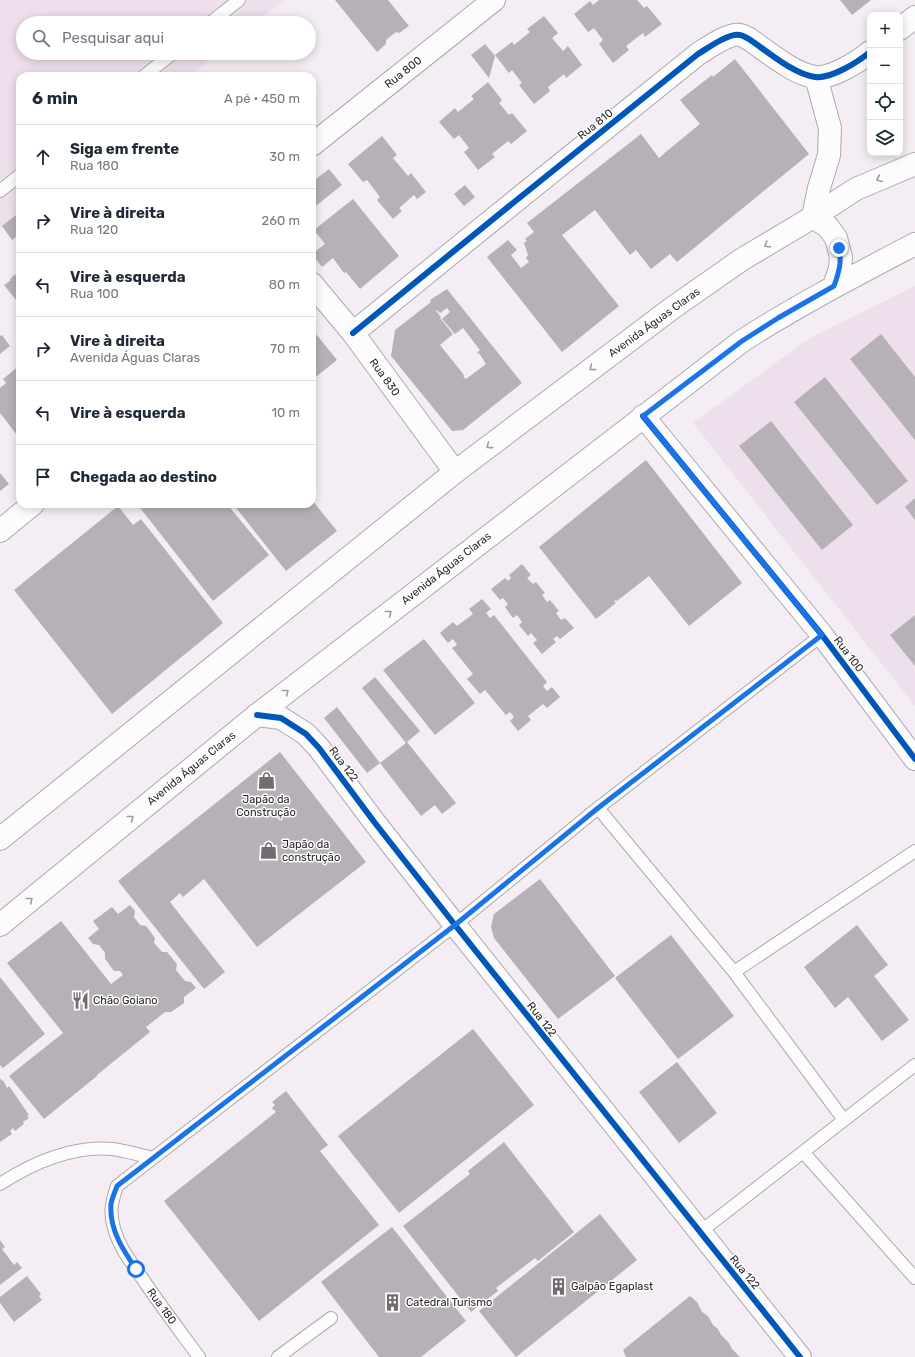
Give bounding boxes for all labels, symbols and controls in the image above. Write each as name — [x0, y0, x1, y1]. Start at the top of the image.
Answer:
map controls — [867, 12, 903, 156]
button: + — [867, 12, 903, 48]
search box — [16, 16, 316, 60]
icon: search — [30, 27, 52, 49]
text: Pesquisar aqui — [62, 29, 164, 47]
button: − — [867, 48, 903, 84]
street label: Rua 800 — [382, 54, 424, 91]
button: locate — [867, 84, 903, 120]
text: 6 min — [32, 88, 78, 108]
text: A pé · 450 m — [224, 91, 300, 106]
street label: Rua 810 — [575, 106, 615, 142]
button: layers — [867, 120, 903, 156]
text: Siga em frente — [70, 140, 179, 158]
icon: ahead — [32, 146, 54, 168]
text: 30 m — [269, 149, 300, 164]
text: Rua 180 — [70, 158, 119, 173]
one-way arrow — [876, 174, 883, 182]
text: Vire à direita — [70, 204, 165, 222]
icon: right — [32, 210, 54, 232]
text: 260 m — [262, 213, 300, 228]
text: Rua 120 — [70, 222, 118, 237]
route end — [830, 239, 848, 257]
one-way arrow — [764, 240, 771, 247]
text: Vire à esquerda — [70, 268, 186, 286]
icon: left — [32, 274, 54, 296]
text: 80 m — [269, 277, 300, 292]
street label: Avenida Águas Claras — [606, 285, 703, 360]
text: Rua 100 — [70, 286, 119, 301]
text: Vire à direita — [70, 332, 165, 350]
icon: right — [32, 338, 54, 360]
text: 70 m — [270, 341, 300, 356]
text: Avenida Águas Claras — [70, 350, 200, 365]
street label: Rua 830 — [367, 356, 403, 399]
one-way arrow — [590, 363, 597, 370]
icon: left — [32, 402, 54, 424]
text: Vire à esquerda — [70, 404, 186, 422]
text: 10 m — [271, 405, 300, 420]
one-way arrow — [486, 442, 493, 449]
icon: arrive — [32, 466, 54, 488]
text: Chegada ao destino — [70, 468, 217, 486]
street label: Avenida Águas Claras — [399, 529, 494, 607]
one-way arrow — [385, 610, 392, 617]
street label: Rua 100 — [831, 634, 866, 675]
one-way arrow — [282, 690, 289, 697]
street label: Avenida Águas Claras — [144, 728, 239, 808]
street label: Rua 122 — [326, 744, 361, 784]
shop icon: Japão da Construção — [256, 771, 276, 791]
place label: Japão da Construção — [236, 793, 296, 819]
one-way arrow — [126, 816, 133, 823]
place label: Japão da construção — [282, 838, 340, 864]
shop icon: Japão da construção — [259, 840, 279, 860]
one-way arrow — [26, 898, 33, 905]
restaurant icon: Chão Goiano — [70, 990, 90, 1010]
place label: Chão Goiano — [93, 994, 158, 1007]
street label: Rua 122 — [524, 999, 559, 1039]
street label: Rua 122 — [727, 1253, 762, 1292]
route start — [127, 1260, 145, 1278]
building icon: Galpão Egaplast — [548, 1276, 568, 1296]
place label: Galpão Egaplast — [571, 1280, 654, 1293]
street label: Rua 180 — [144, 1286, 179, 1327]
building icon: Catedral Turismo — [383, 1292, 403, 1312]
place label: Catedral Turismo — [406, 1296, 492, 1309]

